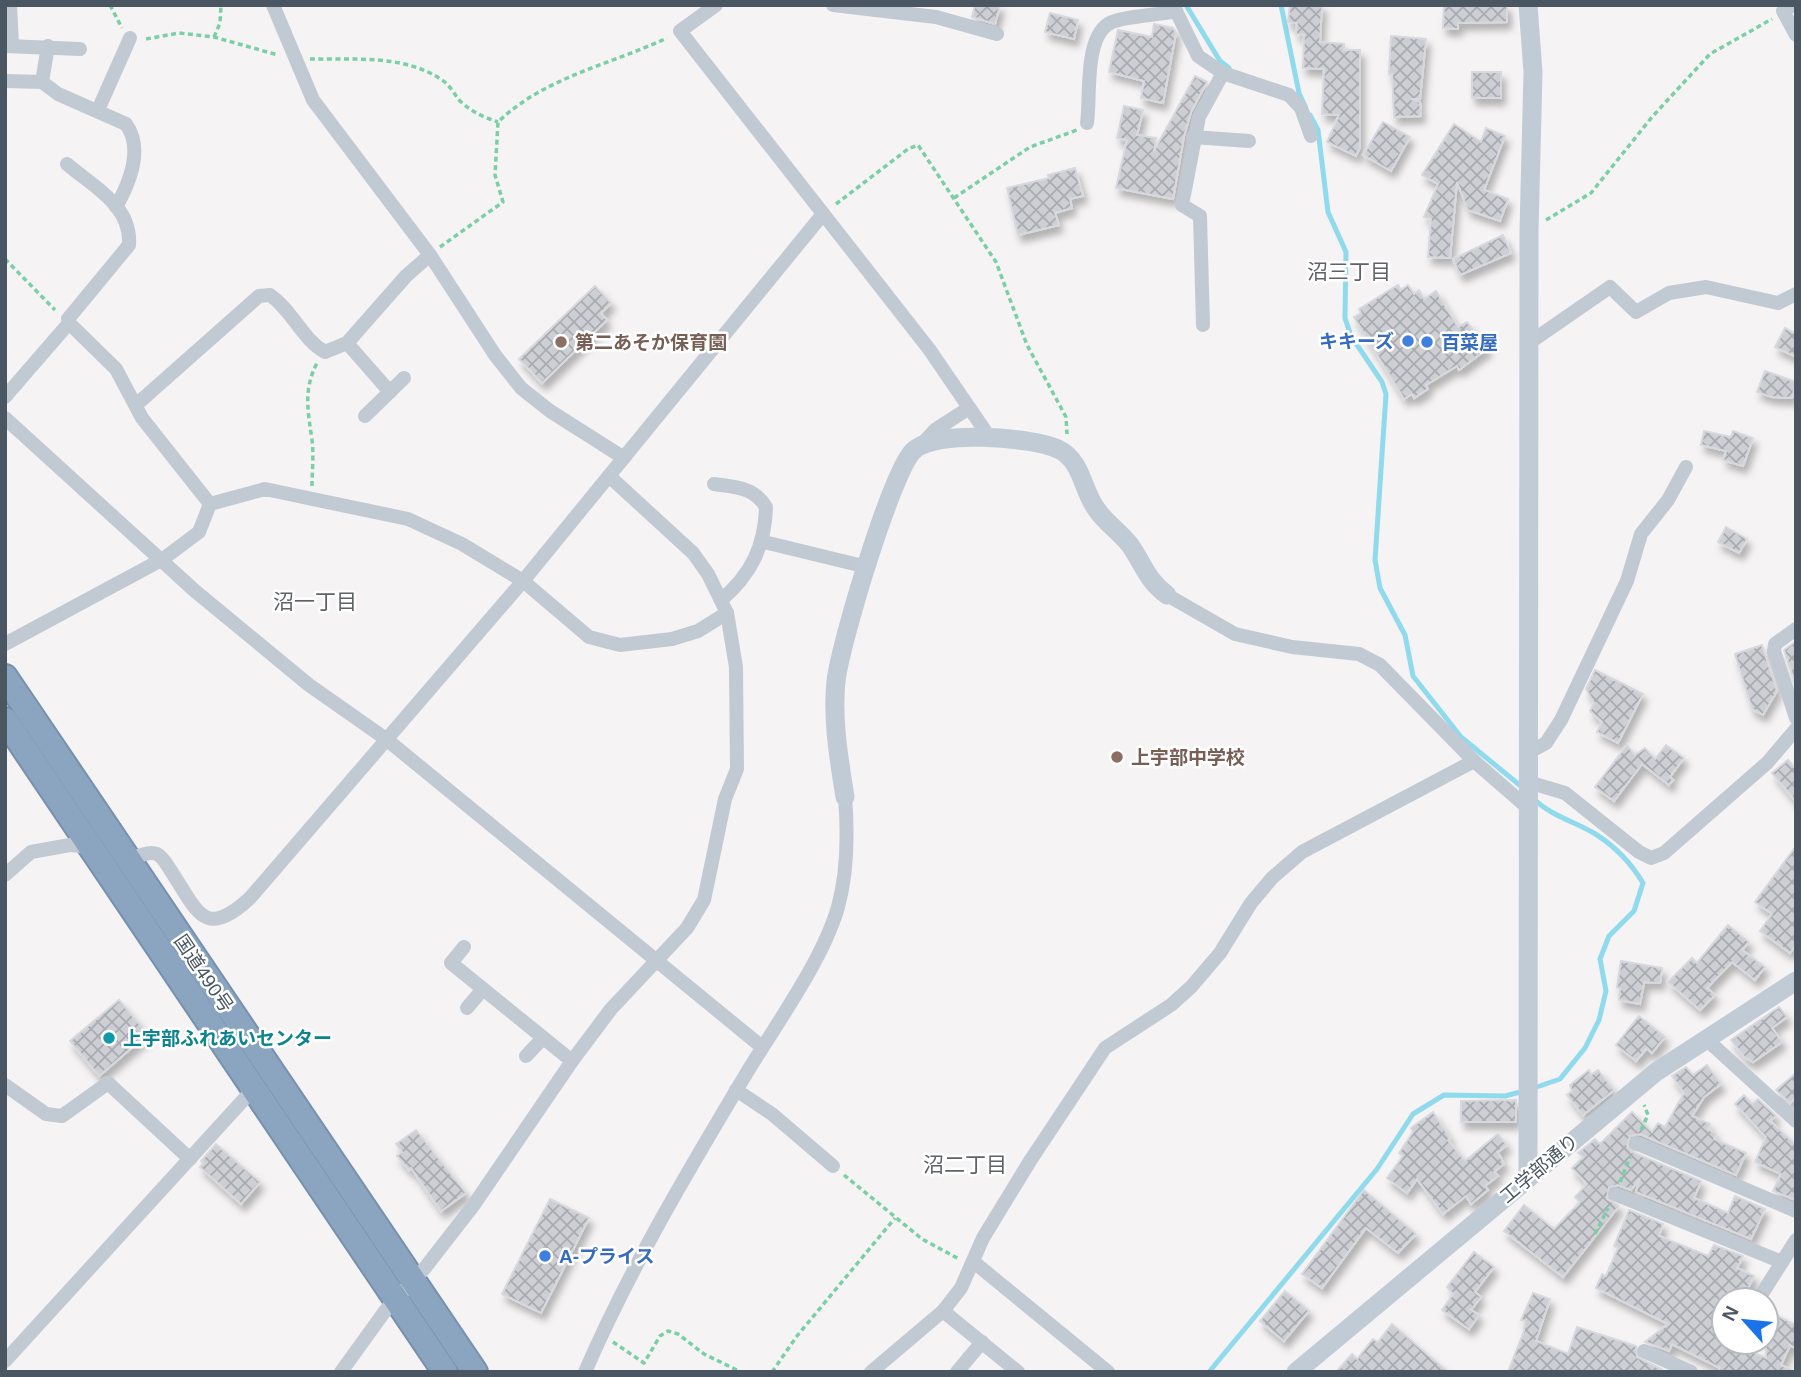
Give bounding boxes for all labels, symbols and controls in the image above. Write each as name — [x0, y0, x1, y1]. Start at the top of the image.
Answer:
district label: 沼三丁目 — [1307, 260, 1391, 283]
place label: キキーズ — [1319, 331, 1394, 352]
place label: 第二あそか保育園 — [575, 332, 727, 353]
place label: 百菜屋 — [1441, 332, 1498, 353]
marker: キキーズ — [1400, 333, 1416, 349]
marker: 第二あそか保育園 — [553, 334, 569, 350]
marker: 百菜屋 — [1419, 334, 1435, 350]
district label: 沼一丁目 — [273, 590, 357, 613]
place label: 上宇部中学校 — [1131, 747, 1245, 768]
marker: 上宇部中学校 — [1109, 749, 1125, 765]
street label: 国道490号 — [170, 931, 237, 1016]
place label: 上宇部ふれあいセンター — [123, 1028, 332, 1049]
marker: 上宇部ふれあいセンター — [101, 1030, 117, 1046]
street label: 工学部通り — [1496, 1130, 1582, 1207]
district label: 沼二丁目 — [923, 1153, 1007, 1176]
place label: A-プライス — [559, 1246, 654, 1267]
marker: A-プライス — [537, 1248, 553, 1264]
north arrow — [1710, 1286, 1780, 1356]
text: N — [1718, 1303, 1743, 1324]

